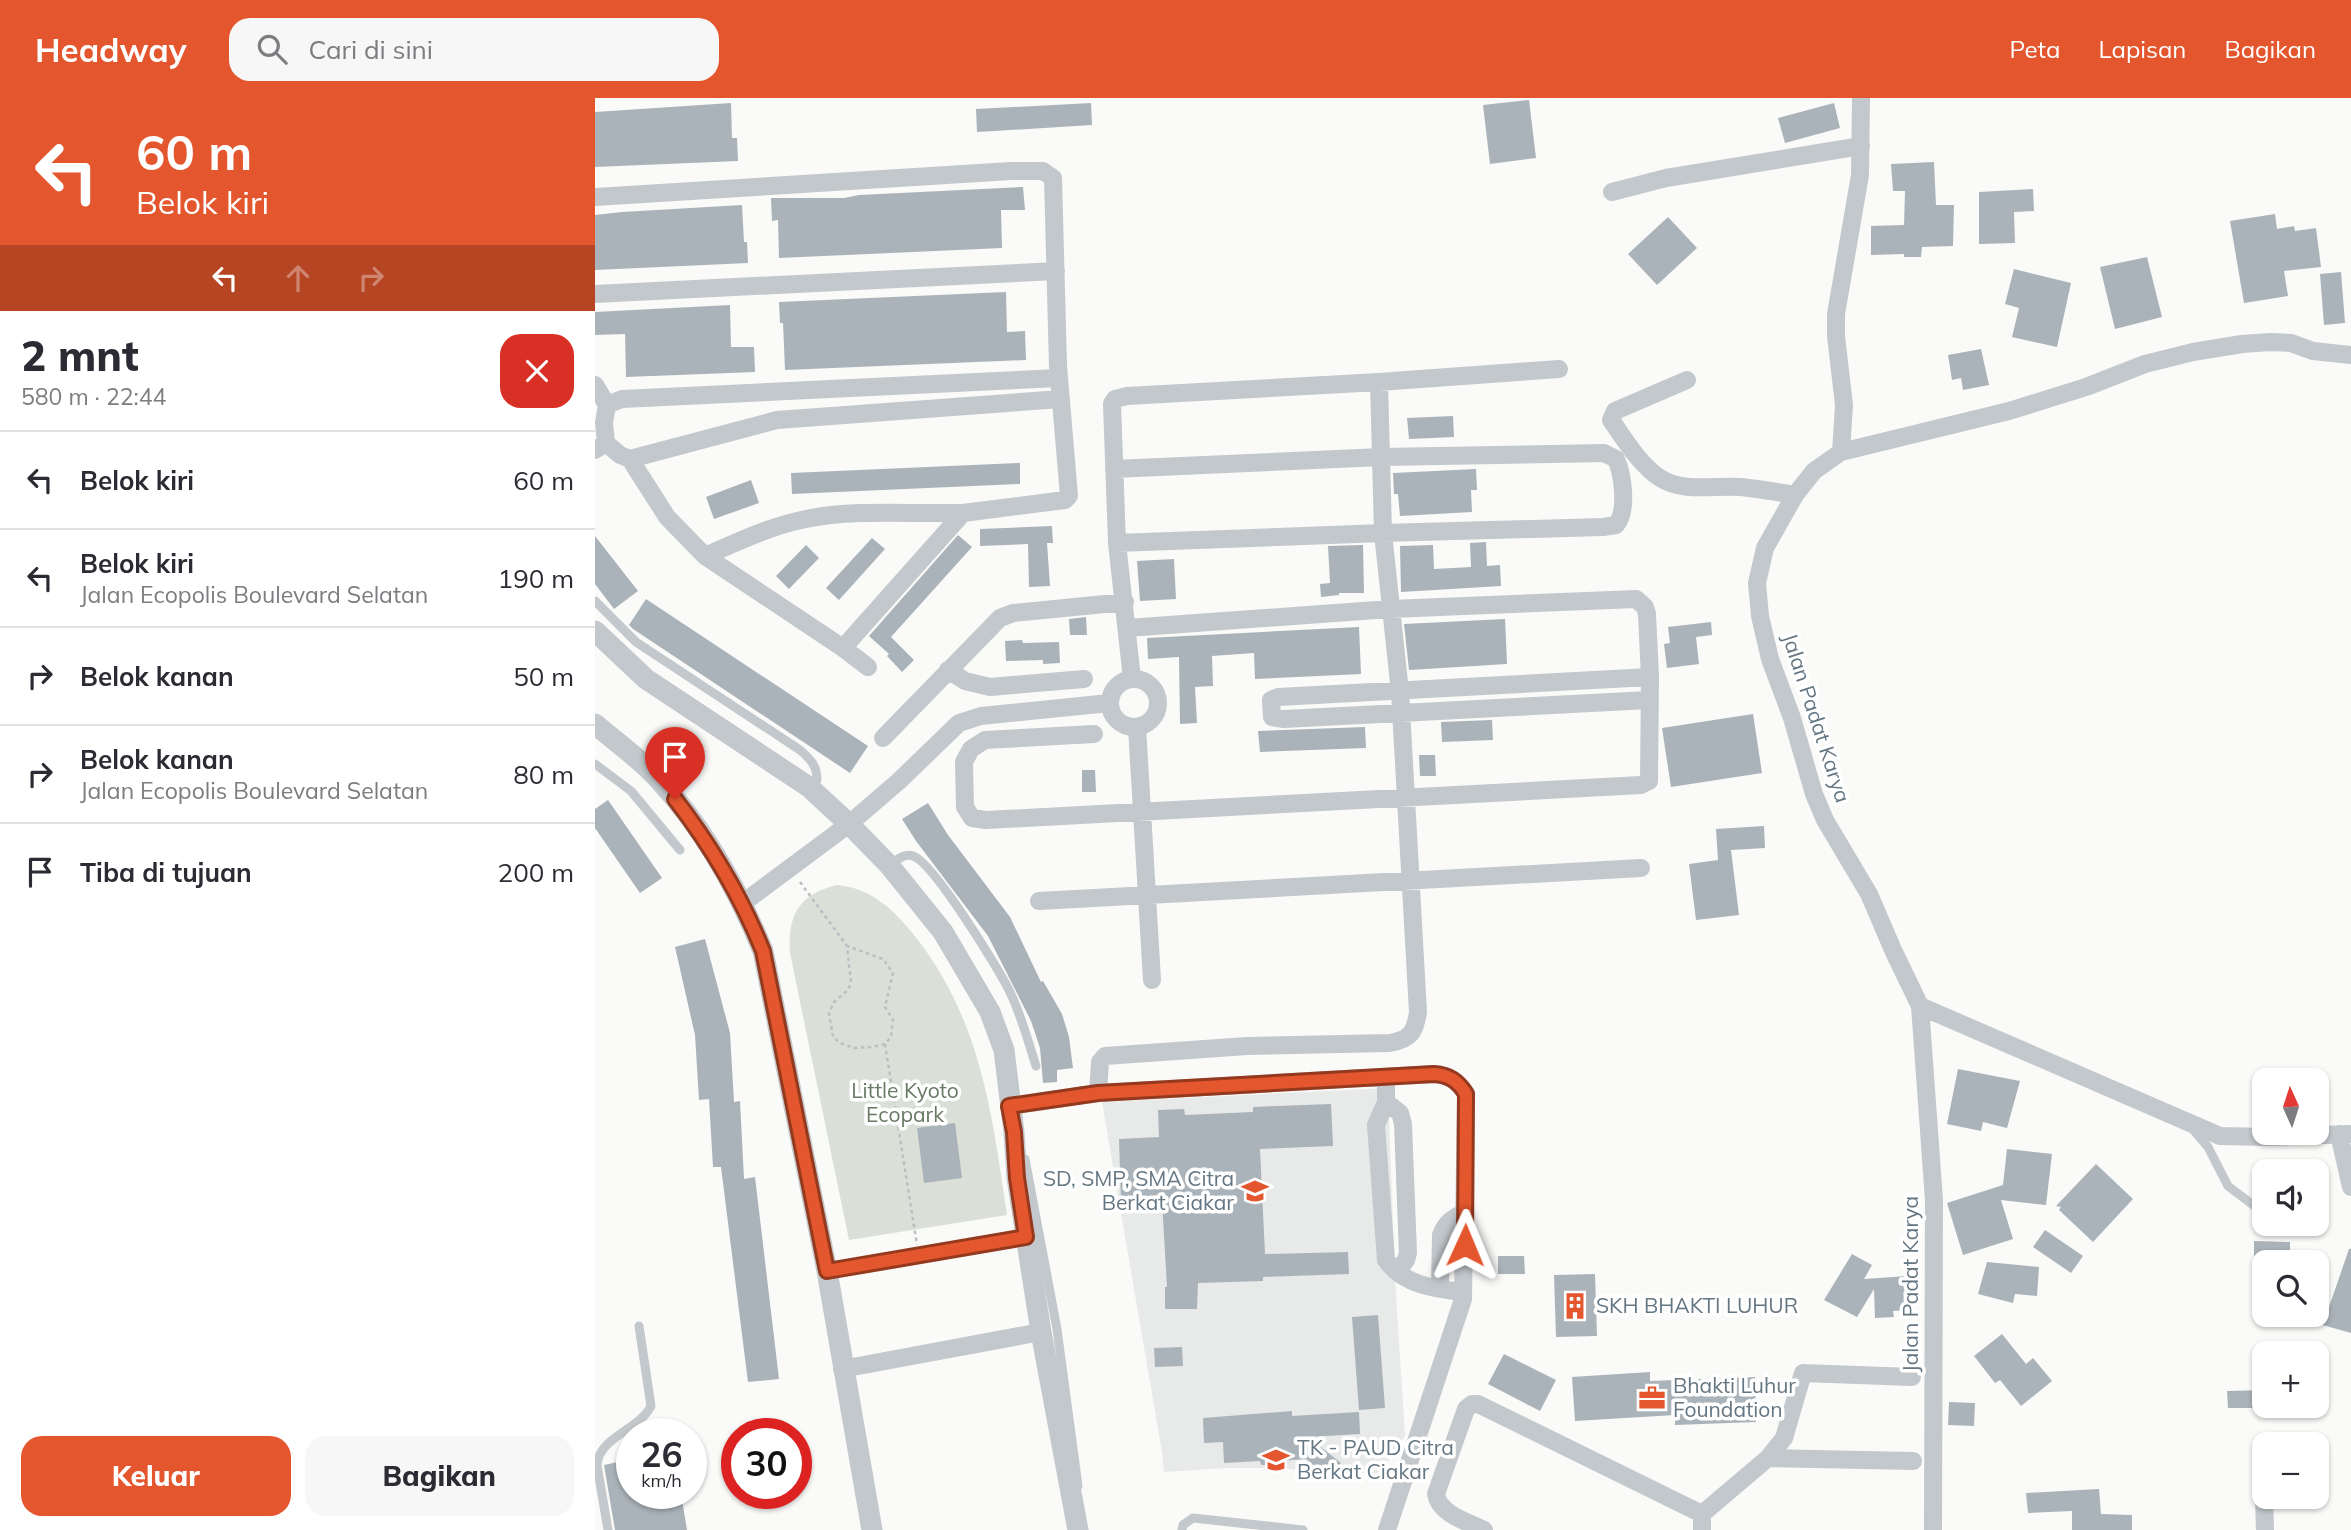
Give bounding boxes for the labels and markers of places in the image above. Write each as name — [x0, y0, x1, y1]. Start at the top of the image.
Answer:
pin — [645, 727, 705, 799]
place label: SD, SMP, SMA Citra Berkat Ciakar — [1043, 1165, 1234, 1215]
school or university icon: SD, SMP, SMA Citra Berkat Ciakar — [1240, 1176, 1270, 1206]
building icon: SKH BHAKTI LUHUR — [1560, 1291, 1590, 1321]
place label: SKH BHAKTI LUHUR — [1596, 1292, 1798, 1318]
place label: Bhakti Luhur Foundation — [1673, 1372, 1796, 1422]
office icon: Bhakti Luhur Foundation — [1637, 1383, 1667, 1413]
place label: TK - PAUD Citra Berkat Ciakar — [1297, 1434, 1454, 1484]
school or university icon: TK - PAUD Citra Berkat Ciakar — [1261, 1445, 1291, 1475]

